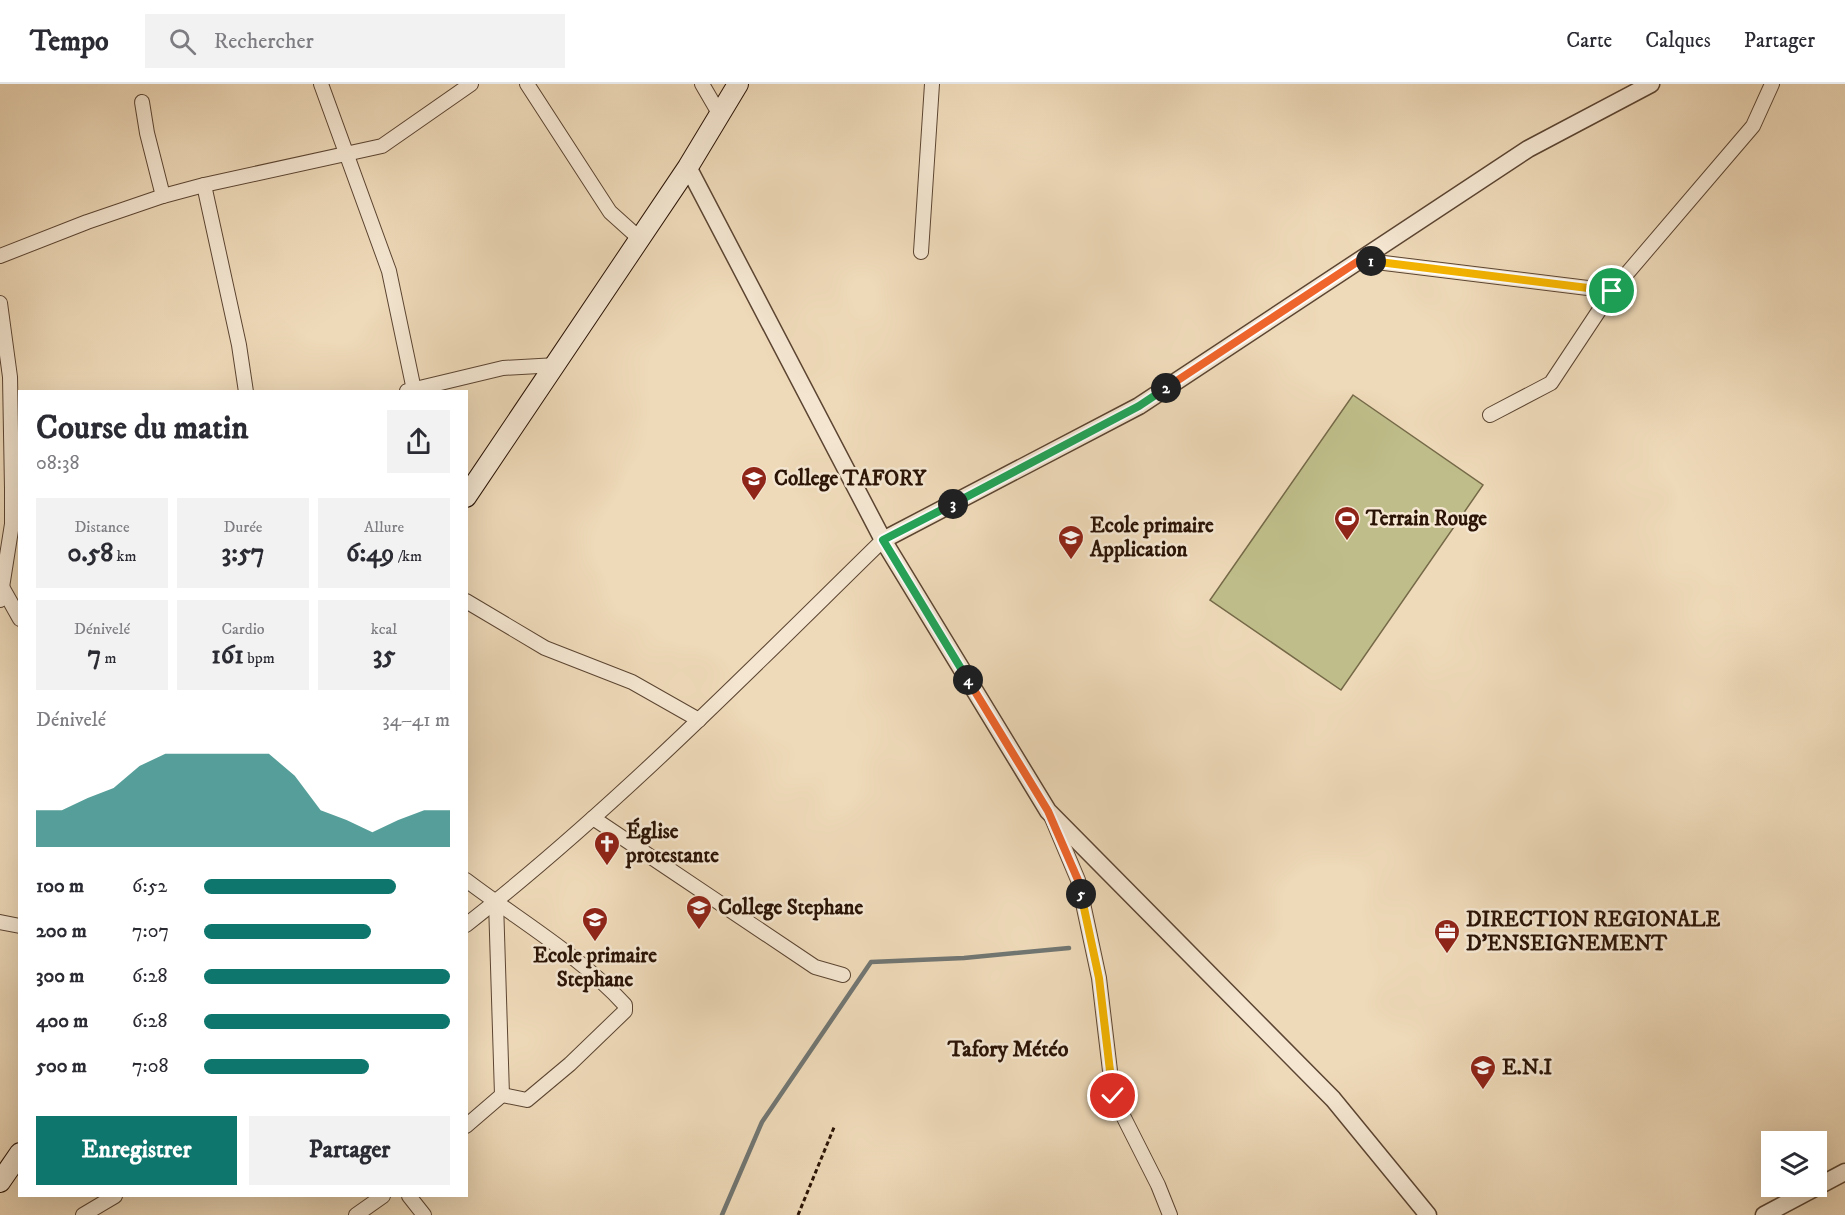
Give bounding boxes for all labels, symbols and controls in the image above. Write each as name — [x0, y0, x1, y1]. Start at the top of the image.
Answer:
search box — [145, 14, 565, 68]
text: Tempo — [30, 24, 109, 59]
icon: search — [166, 25, 199, 58]
text: Rechercher — [214, 28, 314, 55]
text: Carte — [1566, 28, 1612, 54]
text: Calques — [1645, 28, 1711, 54]
text: Partager — [1744, 28, 1815, 54]
pin: 1 — [1356, 246, 1386, 276]
text: 1 — [1368, 251, 1374, 271]
pin — [1586, 265, 1637, 316]
icon: arrive — [1595, 274, 1628, 307]
pin: 2 — [1151, 373, 1181, 403]
text: 2 — [1162, 378, 1170, 398]
text: Course du matin — [36, 408, 249, 449]
button: share — [387, 410, 450, 473]
text: 08:38 — [36, 451, 79, 476]
school or university icon: College TAFORY — [739, 464, 769, 502]
place label: College TAFORY — [774, 466, 927, 492]
pin: 3 — [938, 489, 968, 519]
text: 3 — [950, 494, 956, 514]
sports icon: Terrain Rouge — [1332, 504, 1362, 542]
place label: Terrain Rouge — [1365, 506, 1487, 532]
place label: Ecole primaire Application — [1089, 513, 1214, 563]
text: Distance — [74, 517, 130, 537]
text: Durée — [224, 517, 262, 537]
text: Allure — [364, 517, 404, 537]
school or university icon: Ecole primaire Application — [1056, 523, 1086, 561]
text: 0.58 — [67, 537, 113, 570]
text: 3:57 — [221, 537, 265, 570]
text: 6:49 — [346, 537, 394, 570]
text: km — [113, 546, 137, 566]
text: /km — [394, 546, 422, 566]
text: Dénivelé — [74, 619, 130, 639]
text: Cardio — [221, 619, 265, 639]
text: kcal — [371, 619, 397, 639]
text: 7 — [87, 639, 101, 672]
text: 161 — [211, 639, 244, 672]
text: 35 — [373, 639, 395, 672]
text: m — [101, 648, 117, 668]
text: bpm — [244, 648, 275, 668]
pin: 4 — [953, 665, 983, 695]
text: 4 — [963, 670, 973, 690]
text: Dénivelé — [36, 708, 106, 733]
text: 34–41 m — [382, 708, 450, 733]
place label: Église protestante — [625, 817, 719, 869]
church icon: Église protestante — [592, 829, 622, 867]
text: 100 m — [36, 874, 84, 899]
text: 6:52 — [132, 874, 167, 899]
pin: 5 — [1066, 879, 1096, 909]
text: 5 — [1077, 884, 1085, 904]
school or university icon: College Stephane — [684, 893, 714, 931]
place label: College Stephane — [718, 895, 863, 921]
school or university icon: Ecole primaire Stephane — [580, 905, 610, 943]
place label: DIRECTION REGIONALE D'ENSEIGNEMENT — [1466, 907, 1720, 957]
office icon: DIRECTION REGIONALE D'ENSEIGNEMENT — [1432, 917, 1462, 955]
text: 200 m — [36, 919, 87, 944]
text: 7:07 — [132, 919, 169, 944]
place label: Ecole primaire Stephane — [533, 943, 657, 993]
text: 300 m — [36, 964, 84, 989]
text: 6:28 — [132, 964, 167, 989]
text: 400 m — [36, 1009, 88, 1034]
text: 6:28 — [132, 1009, 167, 1034]
district label: Tafory Météo — [947, 1036, 1069, 1063]
school or university icon: E.N.I — [1468, 1053, 1498, 1091]
text: 500 m — [36, 1054, 87, 1079]
text: 7:08 — [132, 1054, 169, 1079]
place label: E.N.I — [1502, 1055, 1553, 1081]
pin — [1087, 1070, 1138, 1121]
icon: check — [1096, 1079, 1129, 1112]
button: Enregistrer — [36, 1116, 237, 1185]
button: Partager — [249, 1116, 450, 1185]
map controls — [1761, 1131, 1827, 1197]
button: layers — [1761, 1131, 1827, 1197]

